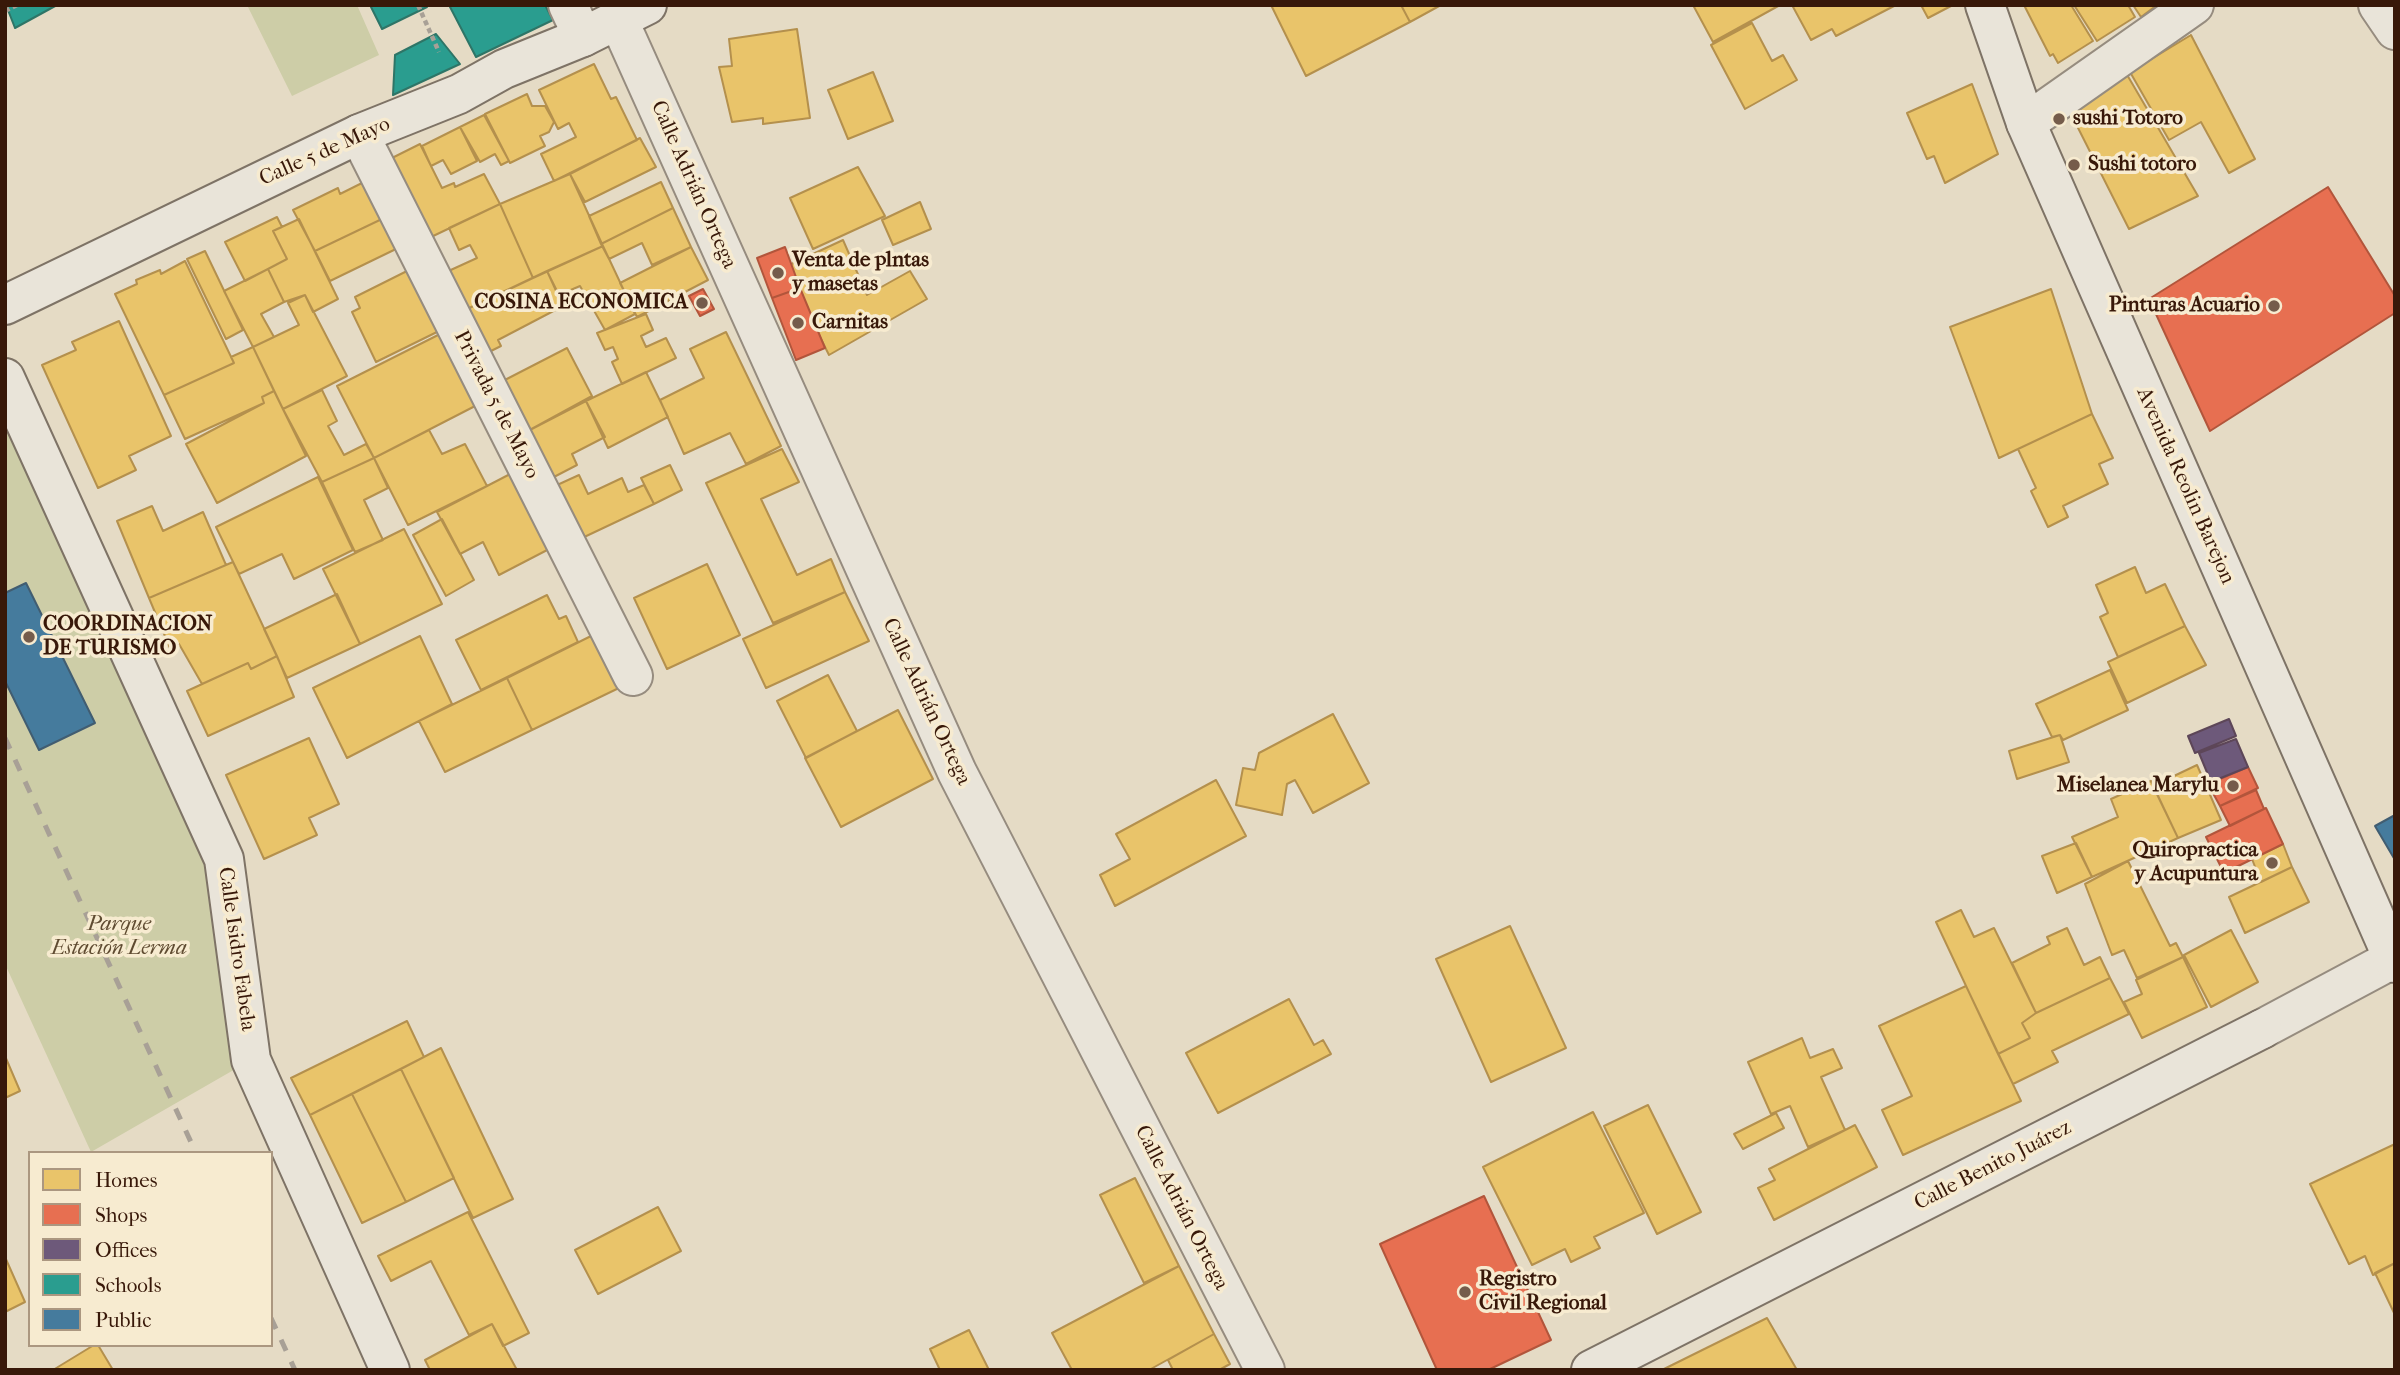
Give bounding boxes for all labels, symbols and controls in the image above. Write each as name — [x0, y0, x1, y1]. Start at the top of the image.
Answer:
street label: Calle Adrián Ortega — [645, 97, 741, 273]
place label: sushi Totoro — [2073, 106, 2183, 132]
marker: sushi Totoro — [2051, 111, 2067, 127]
street label: Calle 5 de Mayo — [256, 112, 394, 192]
place label: Sushi totoro — [2088, 152, 2196, 178]
marker: Sushi totoro — [2066, 157, 2082, 173]
place label: Venta de plntas y masetas — [792, 248, 929, 298]
marker: Venta de plntas y masetas — [770, 265, 786, 281]
place label: COSINA ECONOMICA — [474, 290, 688, 316]
place label: Pinturas Acuario — [2109, 293, 2260, 319]
marker: COSINA ECONOMICA — [694, 295, 710, 311]
marker: Pinturas Acuario — [2266, 298, 2282, 314]
place label: Carnitas — [812, 310, 888, 336]
marker: Carnitas — [790, 315, 806, 331]
street label: Privada 5 de Mayo — [448, 327, 544, 483]
street label: Avenida Reolin Barejon — [2130, 384, 2240, 588]
place label: COORDINACION DE TURISMO — [43, 612, 212, 662]
street label: Calle Adrián Ortega — [876, 615, 976, 789]
marker: COORDINACION DE TURISMO — [21, 629, 37, 645]
place label: Miselanea Marylu — [2057, 773, 2219, 799]
marker: Miselanea Marylu — [2225, 778, 2241, 794]
place label: Quiropractica y Acupuntura — [2133, 838, 2258, 888]
marker: Quiropractica y Acupuntura — [2264, 855, 2280, 871]
street label: Calle Isidro Fabela — [212, 865, 260, 1033]
park label: Parque Estación Lerma — [51, 912, 187, 962]
street label: Calle Benito Juárez — [1910, 1116, 2076, 1216]
street label: Calle Adrián Ortega — [1129, 1122, 1233, 1294]
legend — [28, 1151, 273, 1347]
text: Homes — [95, 1168, 157, 1192]
text: Shops — [95, 1203, 147, 1227]
text: Offices — [95, 1238, 157, 1262]
place label: Registro Civil Regional — [1479, 1267, 1607, 1317]
text: Schools — [95, 1273, 161, 1297]
marker: Registro Civil Regional — [1457, 1284, 1473, 1300]
text: Public — [95, 1308, 151, 1332]

